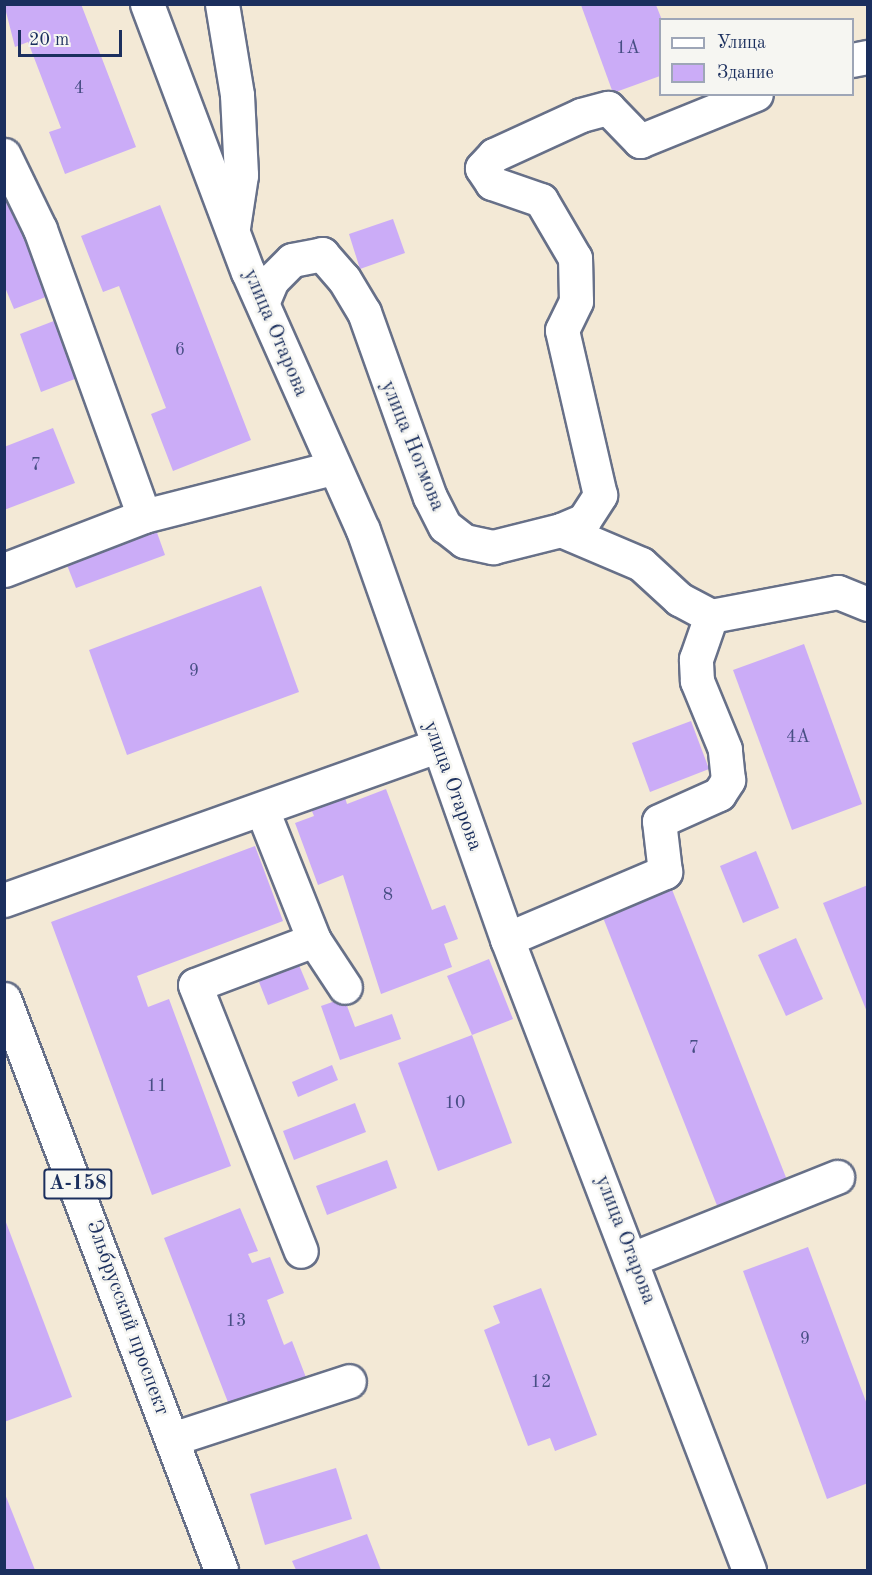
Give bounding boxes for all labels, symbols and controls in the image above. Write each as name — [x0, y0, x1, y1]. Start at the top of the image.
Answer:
scale bar — [21, 18, 124, 56]
legend — [659, 18, 854, 96]
text: 20 m — [29, 31, 69, 49]
text: Улица — [717, 34, 766, 52]
house number: 1А — [616, 37, 640, 59]
text: Здание — [717, 64, 774, 82]
house number: 4 — [74, 77, 84, 99]
street label: улица Отарова — [237, 265, 313, 401]
house number: 6 — [175, 339, 185, 361]
street label: улица Ногмова — [374, 377, 450, 515]
house number: 7 — [31, 454, 41, 476]
house number: 9 — [189, 660, 199, 682]
street label: улица Отарова — [417, 718, 487, 854]
house number: 4А — [786, 726, 810, 748]
house number: 8 — [383, 884, 393, 906]
house number: 7 — [689, 1037, 699, 1059]
house number: 11 — [147, 1075, 167, 1097]
house number: 10 — [445, 1092, 465, 1114]
road number: А-158 — [42, 1167, 114, 1201]
street label: улица Отарова — [589, 1172, 661, 1308]
street label: Эльбрусский проспект — [80, 1217, 174, 1419]
house number: 13 — [226, 1310, 246, 1332]
house number: 9 — [800, 1328, 810, 1350]
house number: 12 — [531, 1371, 551, 1393]

